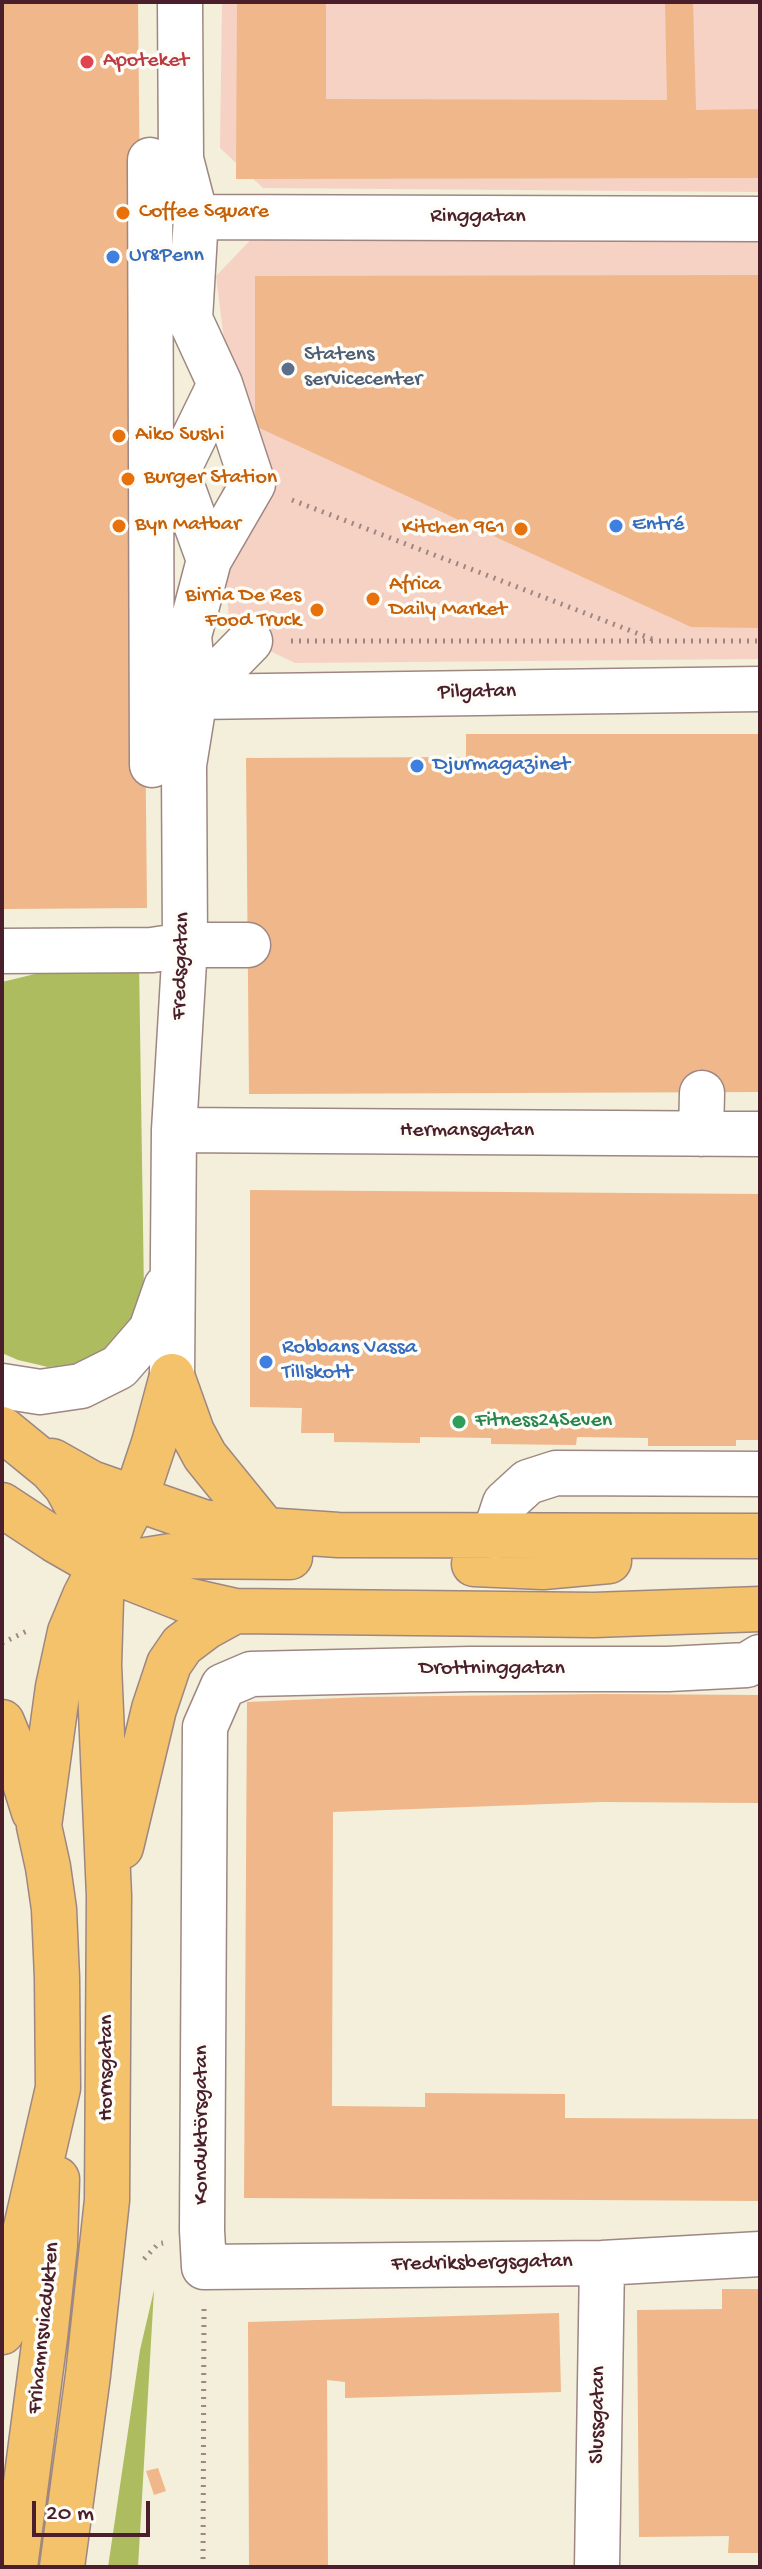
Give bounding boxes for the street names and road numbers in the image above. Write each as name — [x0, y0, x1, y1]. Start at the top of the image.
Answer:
street label: Ringgatan — [430, 205, 526, 231]
street label: Pilgatan — [438, 679, 516, 707]
street label: Fredsgatan — [167, 912, 197, 1020]
street label: Hermansgatan — [400, 1119, 534, 1145]
street label: Drottninggatan — [419, 1657, 565, 1683]
street label: Hornsgatan — [95, 2015, 121, 2121]
street label: Konduktörsgatan — [190, 2045, 216, 2205]
street label: Frihamnsviadukten — [23, 2241, 67, 2415]
street label: Fredriksbergsgatan — [391, 2249, 573, 2279]
street label: Slussgatan — [585, 2366, 613, 2464]

